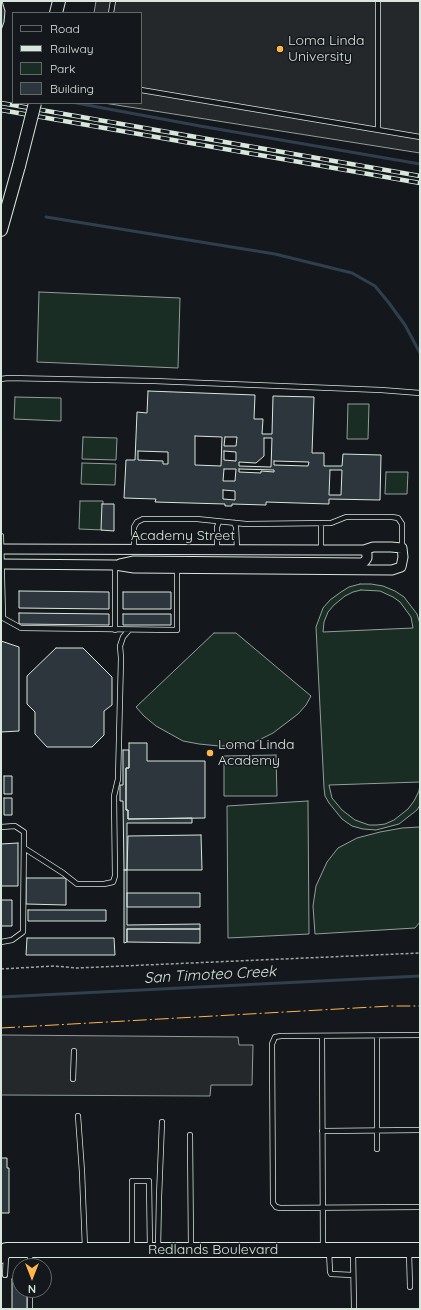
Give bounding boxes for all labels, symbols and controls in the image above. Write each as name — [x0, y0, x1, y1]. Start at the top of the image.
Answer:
legend — [12, 12, 142, 104]
text: Road — [50, 21, 80, 36]
place label: Loma Linda University — [288, 33, 364, 66]
text: Railway — [50, 41, 94, 56]
marker: Loma Linda University — [275, 44, 285, 54]
text: Park — [50, 61, 75, 76]
text: Building — [50, 81, 94, 96]
street label: Academy Street — [131, 528, 235, 544]
place label: Loma Linda Academy — [218, 737, 294, 770]
marker: Loma Linda Academy — [205, 748, 215, 758]
water label: San Timoteo Creek — [144, 963, 276, 987]
street label: Redlands Boulevard — [148, 1242, 278, 1258]
north arrow — [12, 1258, 52, 1298]
text: N — [28, 1282, 36, 1296]

